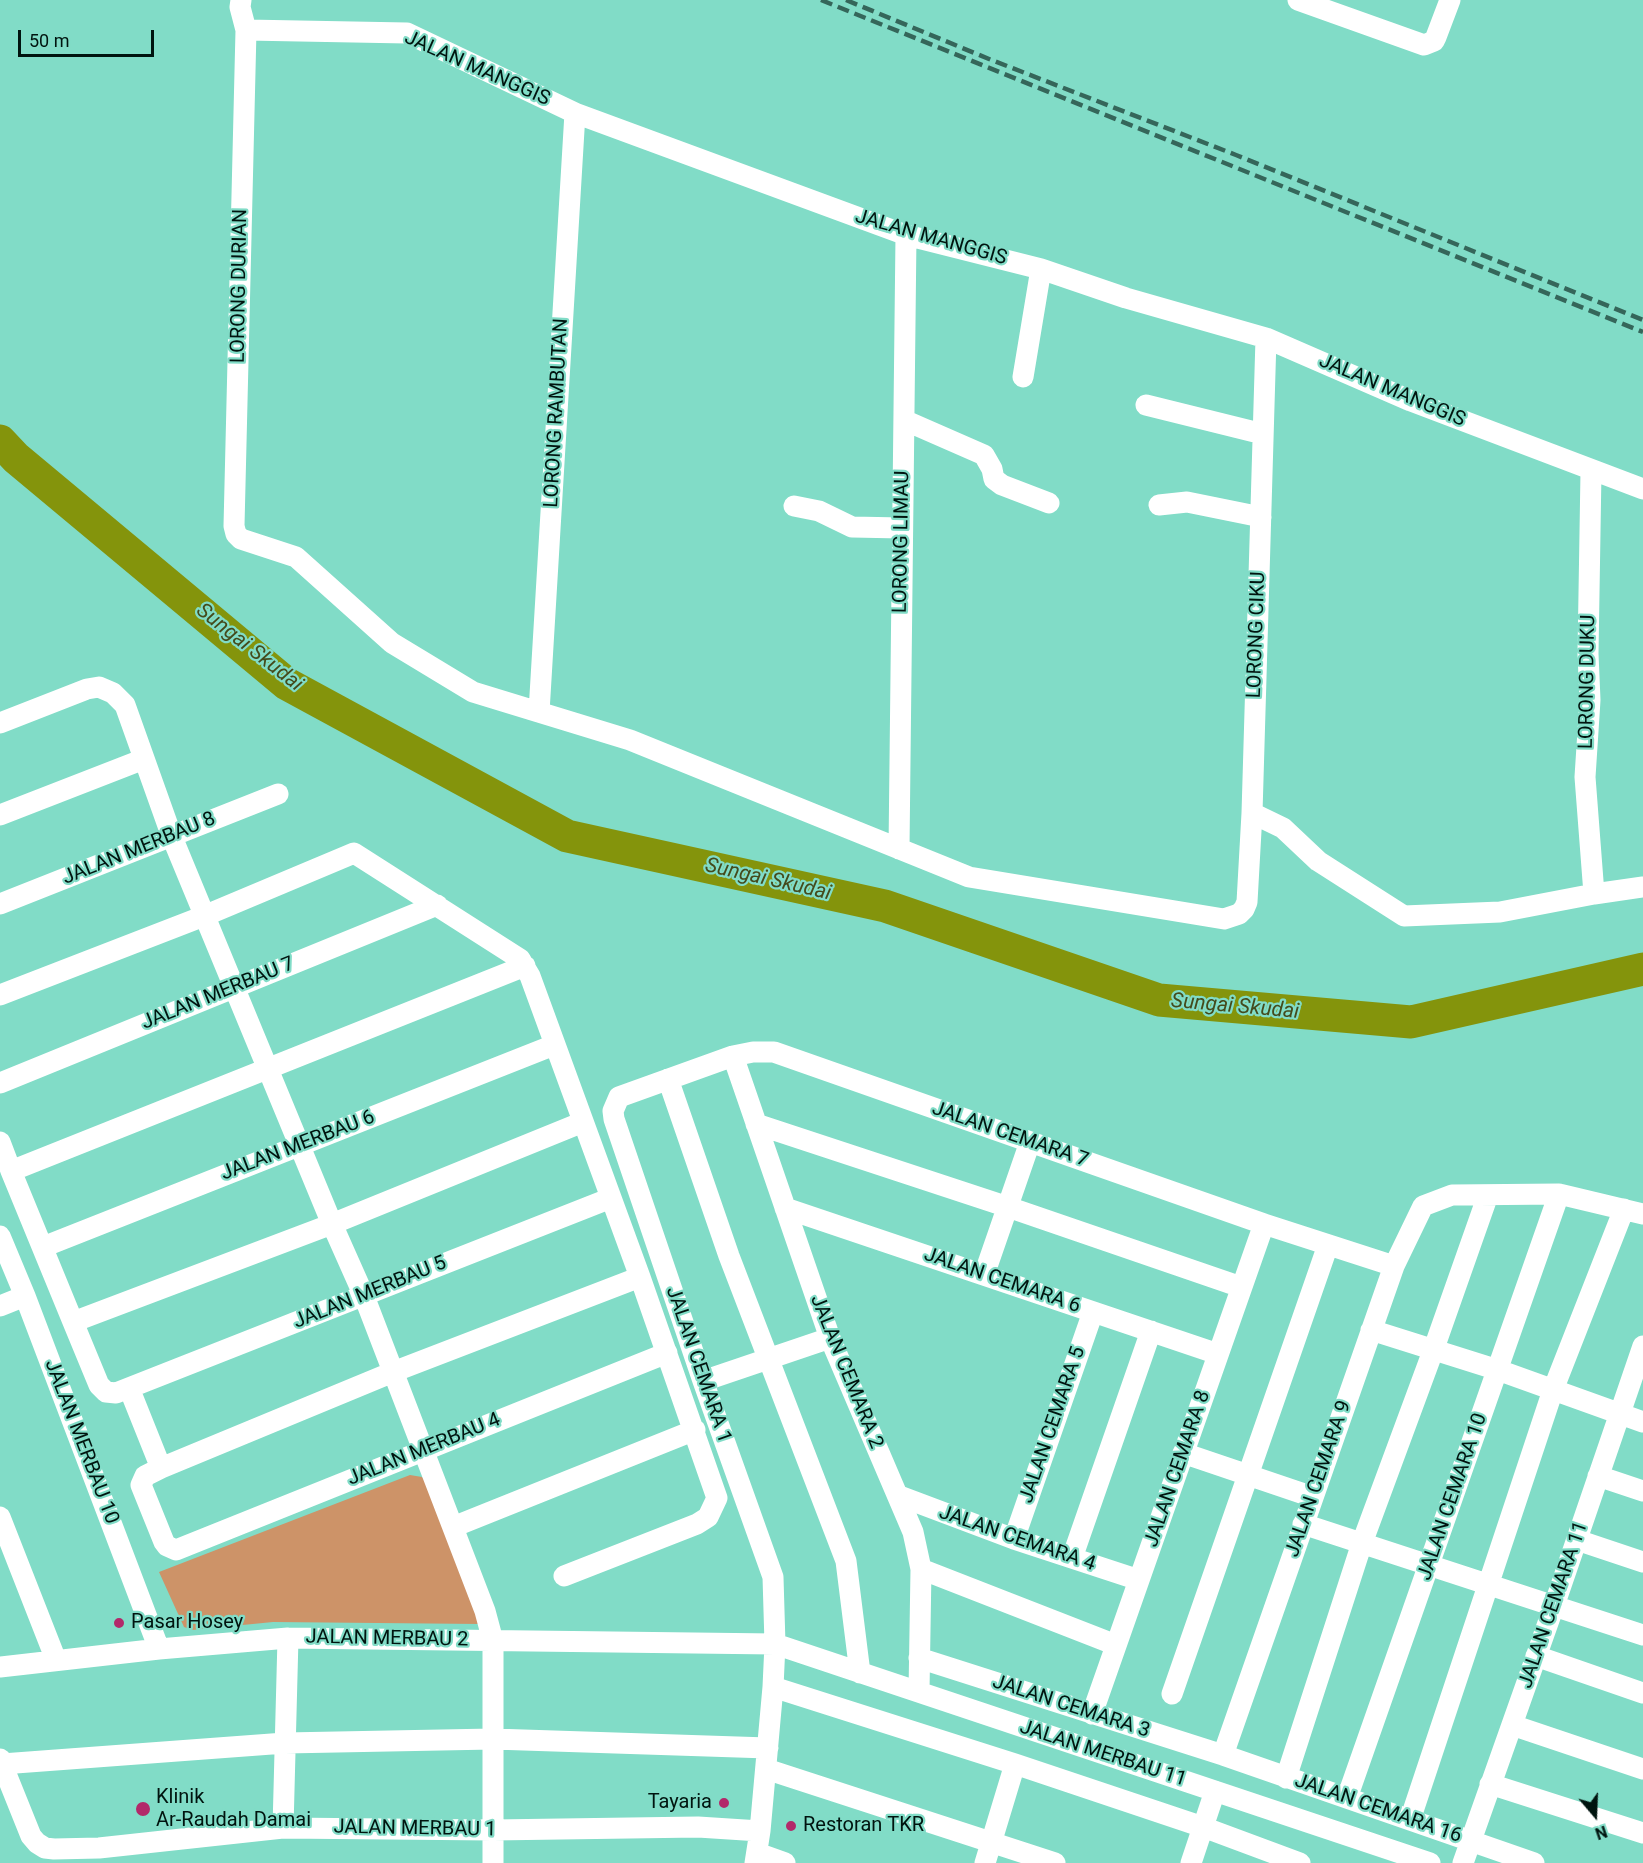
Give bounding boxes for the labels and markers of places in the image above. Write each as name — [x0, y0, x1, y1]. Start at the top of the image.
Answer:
place label: Pasar Hosey — [131, 1611, 243, 1635]
marker: Pasar Hosey — [112, 1616, 126, 1630]
place label: Klinik Ar-Raudah Damai — [156, 1786, 311, 1833]
place label: Tayaria — [648, 1791, 712, 1815]
marker: Tayaria — [717, 1796, 731, 1810]
marker: Klinik Ar-Raudah Damai — [134, 1800, 152, 1818]
place label: Restoran TKR — [803, 1814, 924, 1838]
marker: Restoran TKR — [784, 1819, 798, 1833]

